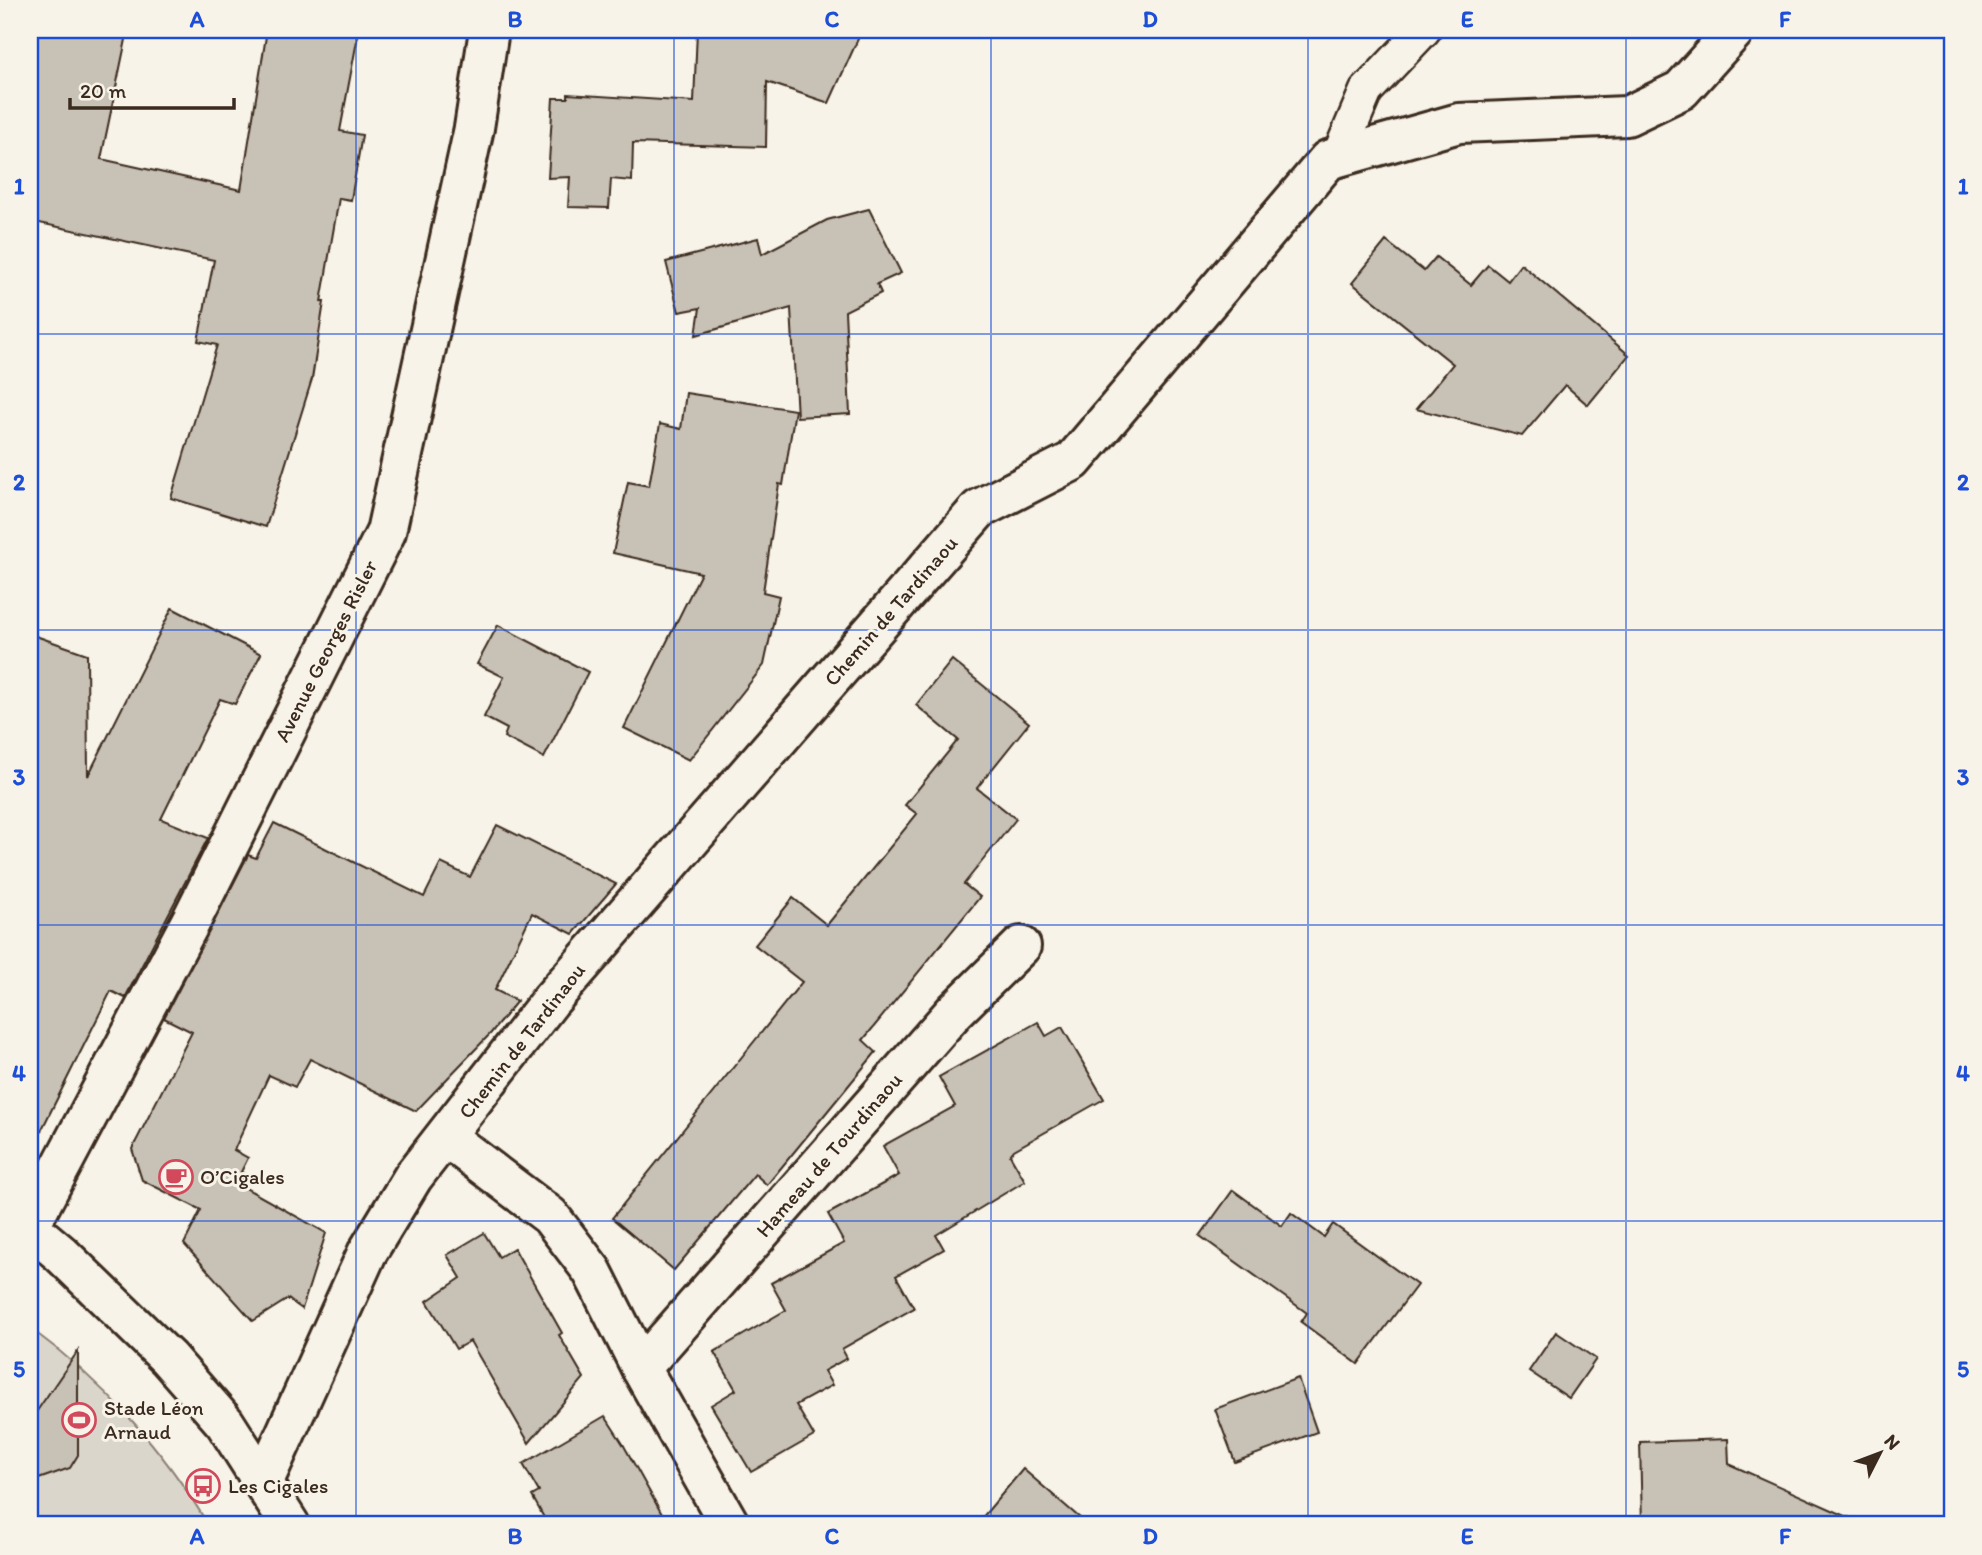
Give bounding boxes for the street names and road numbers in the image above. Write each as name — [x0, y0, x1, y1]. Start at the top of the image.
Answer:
street label: Chemin de Tardinaou — [819, 531, 963, 691]
street label: Avenue Georges Risler — [269, 555, 383, 746]
street label: Chemin de Tardinaou — [453, 958, 590, 1123]
street label: Hameau de Tourdinaou — [750, 1067, 907, 1242]

